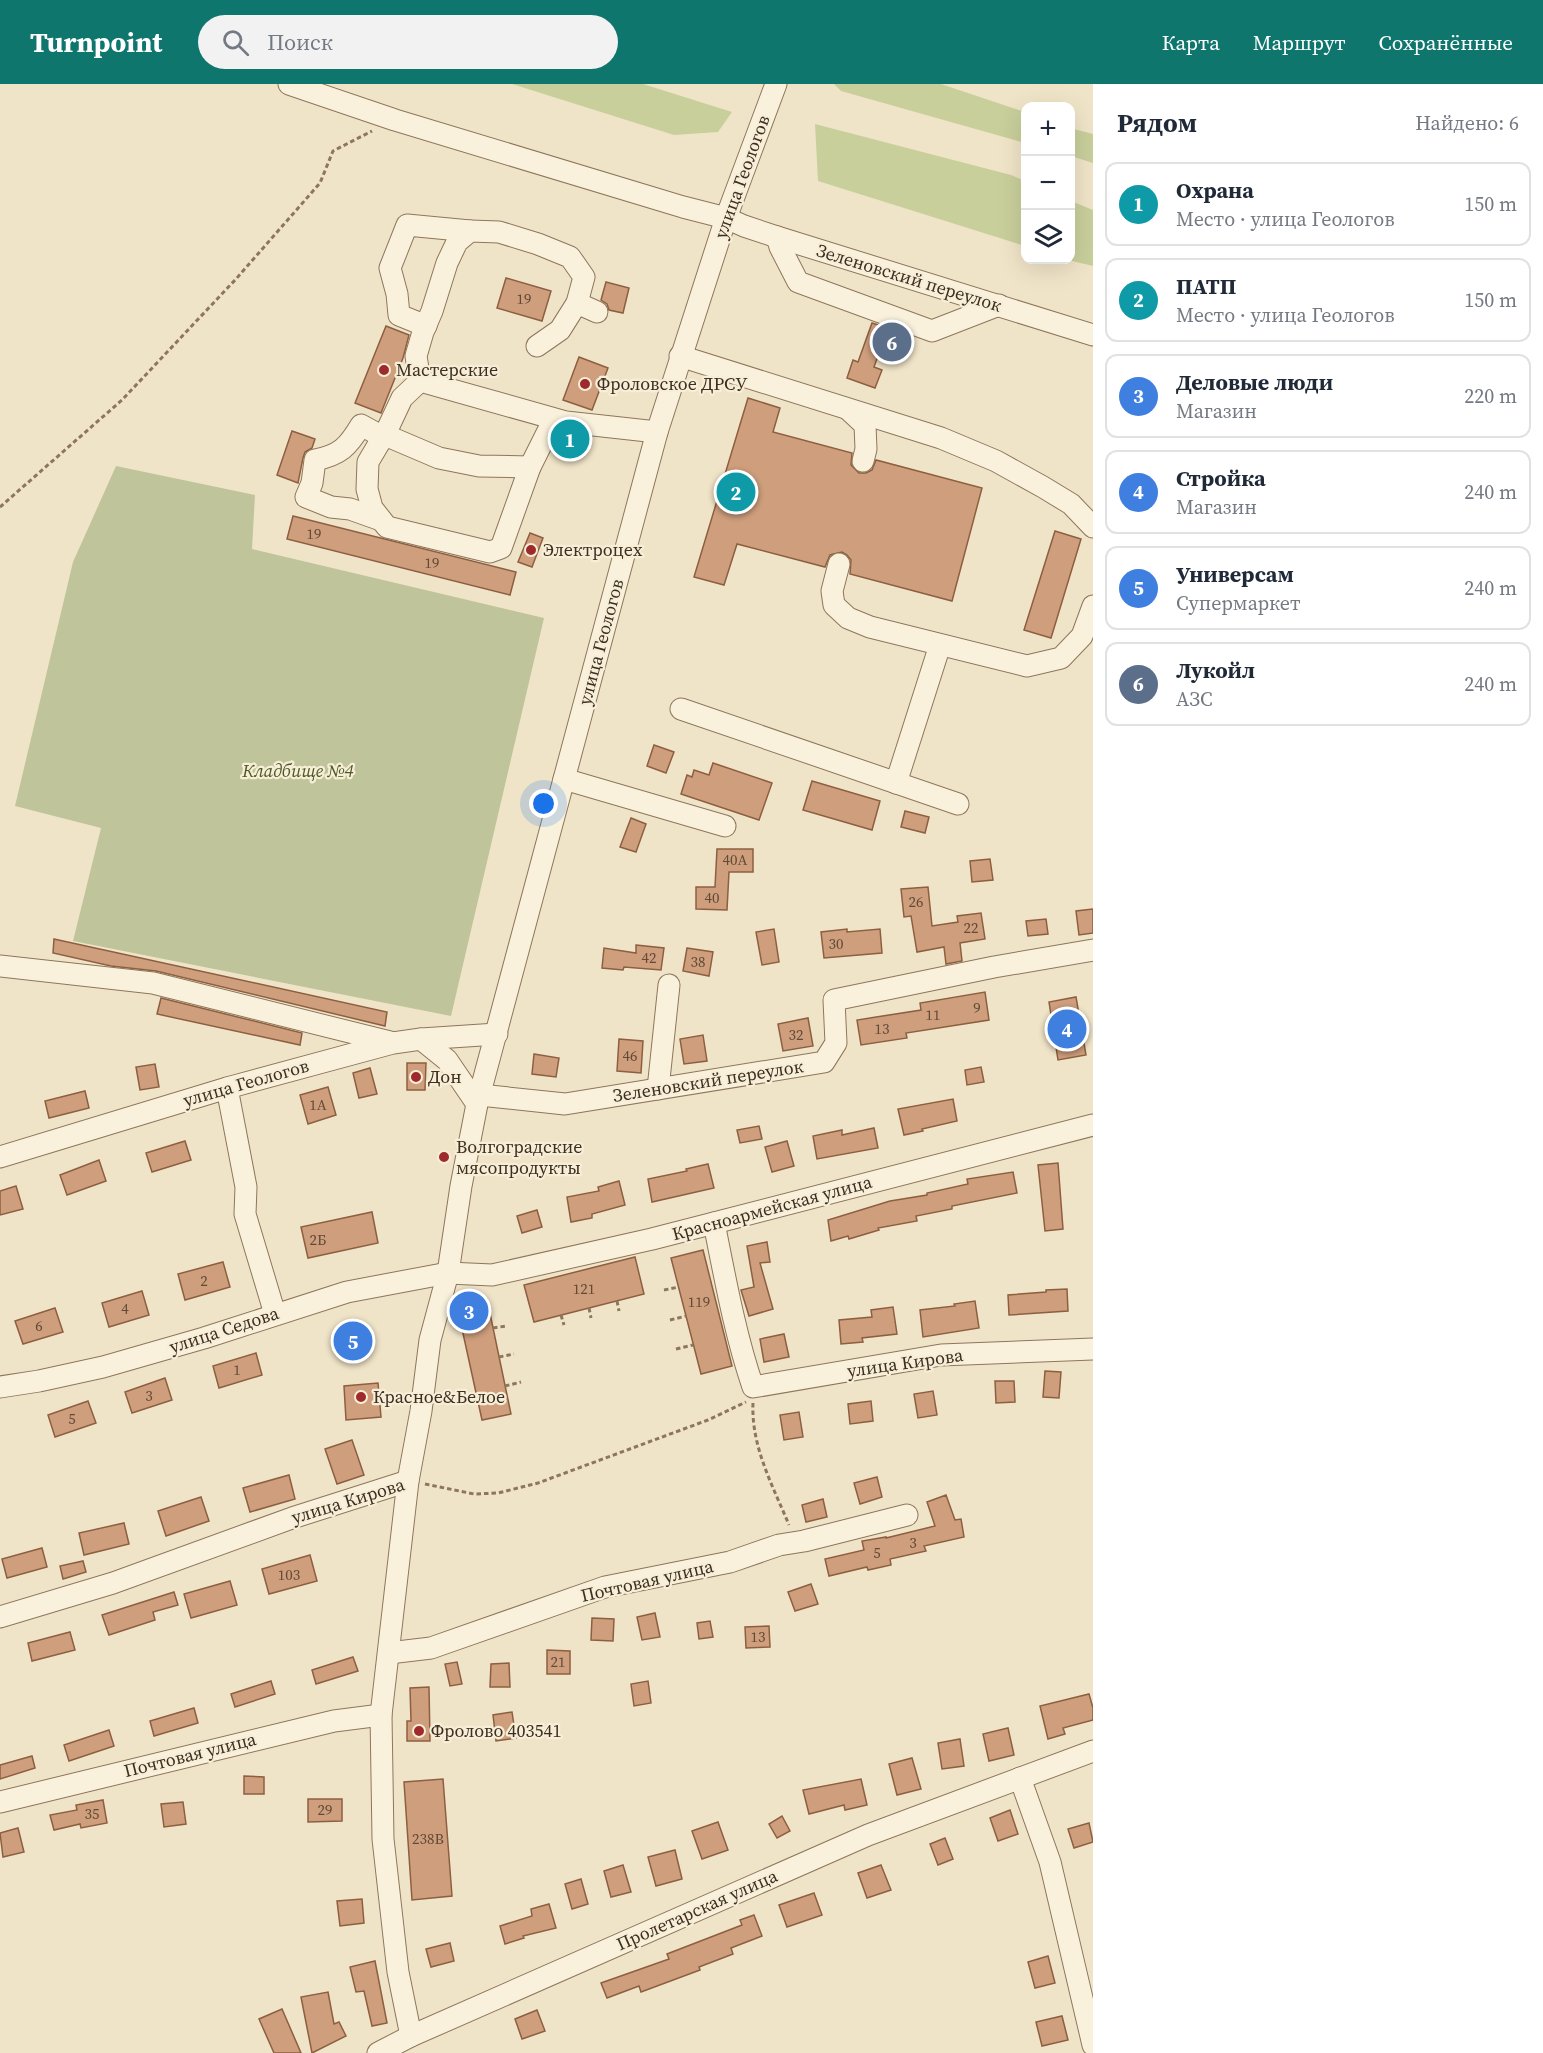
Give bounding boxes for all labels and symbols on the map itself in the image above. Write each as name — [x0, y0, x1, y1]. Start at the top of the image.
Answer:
street label: улица Геологов — [708, 112, 775, 242]
street label: Зеленовский переулок — [813, 237, 1005, 318]
house number: 19 — [516, 288, 532, 309]
pin: 6 — [872, 320, 912, 364]
place label: Мастерские — [396, 357, 498, 382]
marker: Мастерские — [377, 363, 391, 377]
place label: Фроловское ДРСУ — [597, 371, 747, 396]
marker: Фроловское ДРСУ — [578, 377, 592, 391]
pin: 1 — [550, 416, 590, 462]
pin: 2 — [716, 470, 756, 514]
house number: 19 — [306, 523, 322, 544]
place label: Электроцех — [543, 537, 643, 562]
marker: Электроцех — [524, 543, 538, 557]
house number: 19 — [424, 552, 440, 573]
street label: улица Геологов — [572, 576, 629, 708]
park label: Кладбище №4 — [241, 758, 354, 783]
your location — [529, 789, 558, 818]
house number: 40А — [723, 849, 748, 870]
house number: 40 — [704, 887, 720, 908]
house number: 26 — [908, 891, 924, 912]
house number: 22 — [963, 917, 979, 938]
house number: 30 — [828, 933, 844, 954]
house number: 42 — [641, 947, 657, 968]
house number: 38 — [690, 951, 706, 972]
house number: 9 — [973, 997, 981, 1018]
house number: 11 — [925, 1004, 941, 1025]
pin: 4 — [1048, 1006, 1086, 1052]
house number: 13 — [874, 1018, 890, 1039]
house number: 32 — [788, 1024, 804, 1045]
house number: 46 — [622, 1045, 638, 1066]
street label: улица Геологов — [180, 1053, 312, 1112]
street label: Зеленовский переулок — [611, 1053, 805, 1108]
place label: Дон — [428, 1064, 462, 1089]
marker: Дон — [409, 1070, 423, 1084]
house number: 1А — [309, 1094, 327, 1115]
place label: Волгоградские мясопродукты — [456, 1134, 582, 1180]
marker: Волгоградские мясопродукты — [437, 1150, 451, 1164]
street label: Красноармейская улица — [669, 1169, 875, 1246]
house number: 2Б — [310, 1229, 326, 1250]
house number: 2 — [200, 1270, 208, 1291]
house number: 121 — [573, 1278, 595, 1299]
pin: 3 — [450, 1288, 488, 1334]
house number: 119 — [688, 1291, 710, 1312]
house number: 4 — [121, 1298, 129, 1319]
street label: улица Седова — [166, 1300, 283, 1359]
house number: 6 — [35, 1315, 43, 1336]
pin: 5 — [334, 1318, 372, 1364]
street label: улица Кирова — [845, 1342, 965, 1383]
house number: 1 — [233, 1359, 241, 1380]
place label: Красное&Белое — [373, 1384, 505, 1409]
house number: 3 — [145, 1385, 153, 1406]
marker: Красное&Белое — [354, 1390, 368, 1404]
house number: 5 — [68, 1408, 76, 1429]
street label: улица Кирова — [288, 1471, 408, 1530]
house number: 3 — [909, 1532, 917, 1553]
house number: 5 — [873, 1542, 881, 1563]
street label: Почтовая улица — [578, 1553, 716, 1608]
house number: 103 — [278, 1564, 300, 1585]
house number: 13 — [750, 1626, 766, 1647]
house number: 21 — [550, 1651, 566, 1672]
place label: Фролово 403541 — [431, 1718, 561, 1743]
marker: Фролово 403541 — [412, 1724, 426, 1738]
street label: Почтовая улица — [121, 1726, 259, 1783]
house number: 29 — [317, 1799, 333, 1820]
house number: 35 — [84, 1803, 100, 1824]
house number: 238В — [412, 1828, 444, 1849]
street label: Пролетарская улица — [612, 1862, 782, 1956]

